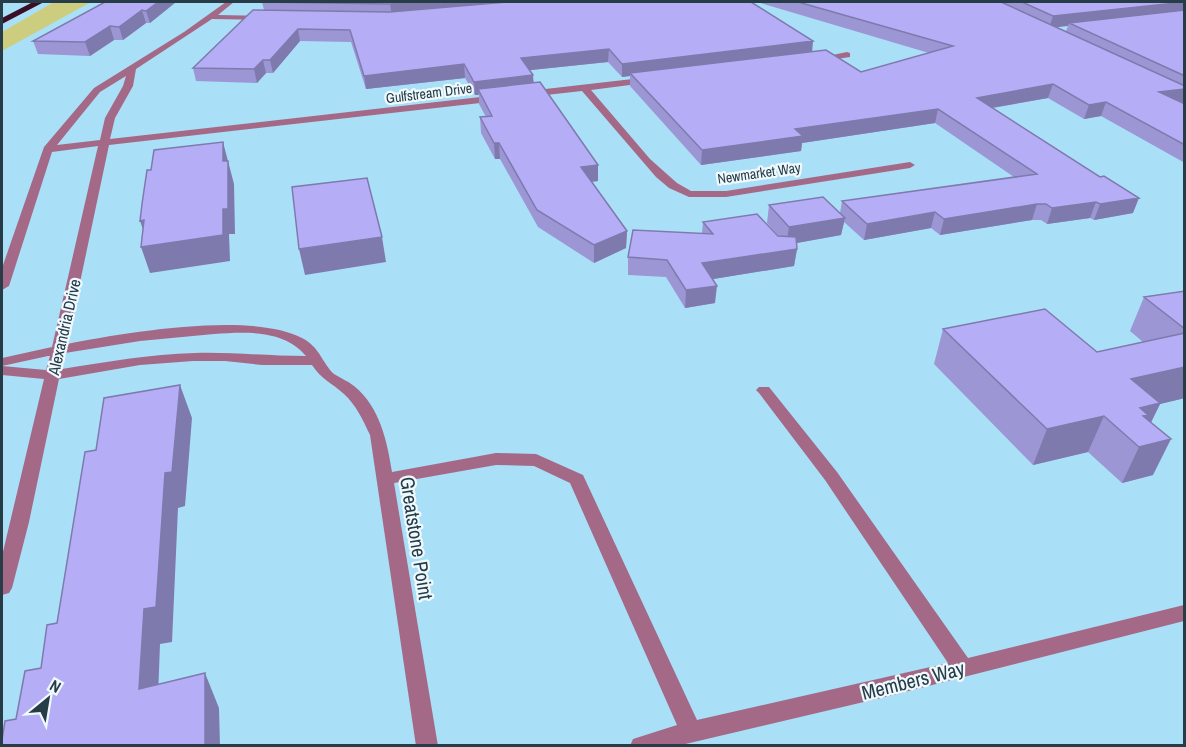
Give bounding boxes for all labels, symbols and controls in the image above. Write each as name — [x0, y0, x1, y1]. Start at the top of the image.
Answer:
street label: Gulfstream Drive — [385, 79, 473, 107]
street label: Newmarket Way — [716, 158, 802, 188]
street label: Alexandria Drive — [42, 277, 86, 378]
street label: Greatstone Point — [394, 475, 440, 602]
street label: Members Way — [859, 654, 968, 706]
north arrow — [18, 669, 78, 729]
text: N — [46, 674, 65, 698]

